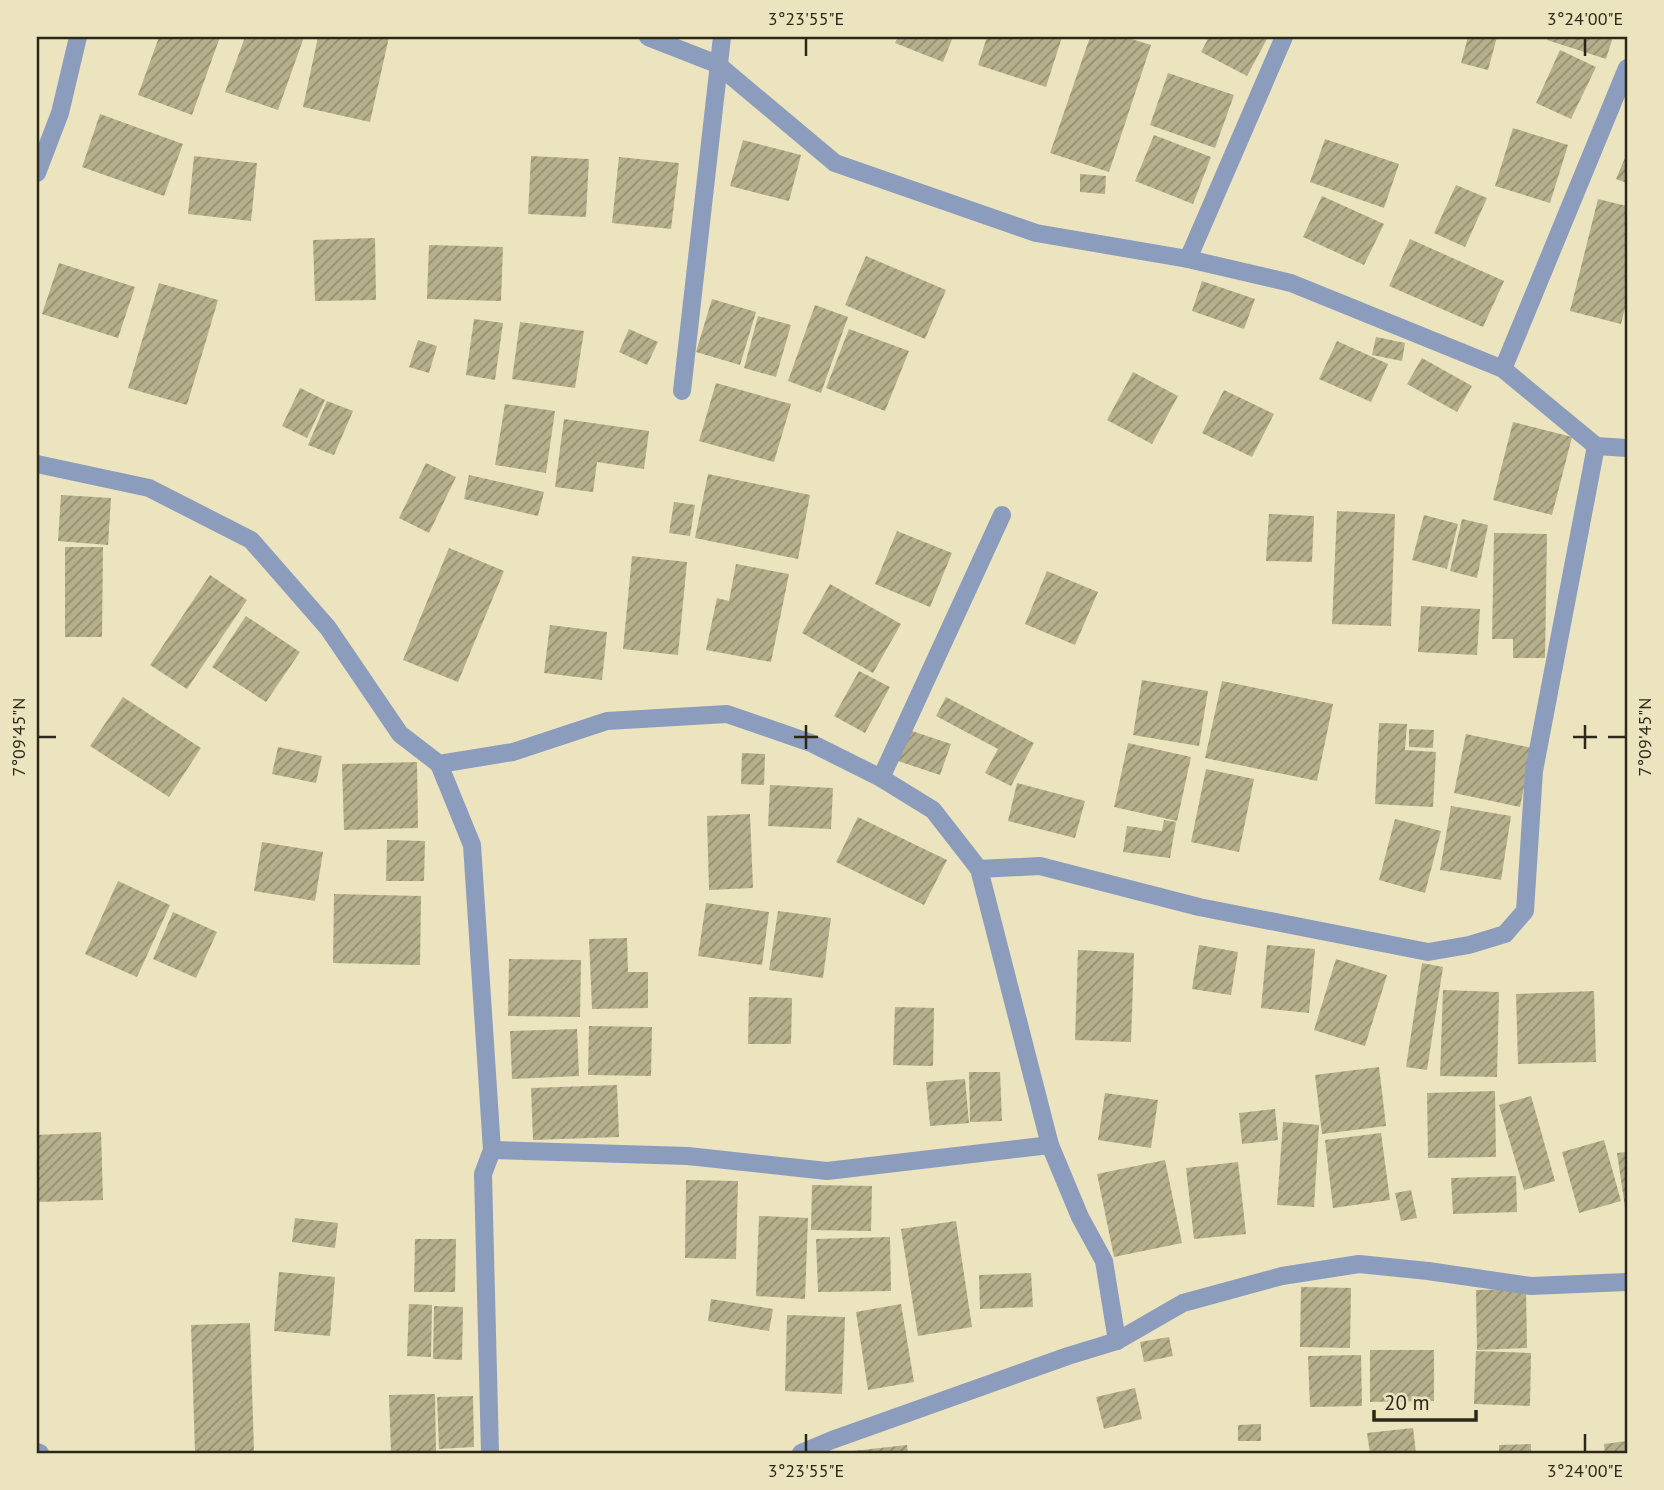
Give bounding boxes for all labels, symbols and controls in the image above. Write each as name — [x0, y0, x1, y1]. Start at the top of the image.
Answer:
text: 3°23'55"E — [768, 7, 844, 30]
text: 3°24'00"E — [1547, 7, 1623, 30]
text: 7°09'45"N — [7, 698, 30, 776]
text: 7°09'45"N — [1633, 698, 1656, 776]
scale bar — [1374, 1378, 1475, 1422]
text: 20 m — [1384, 1389, 1430, 1416]
text: 3°23'55"E — [768, 1459, 844, 1482]
text: 3°24'00"E — [1547, 1459, 1623, 1482]

